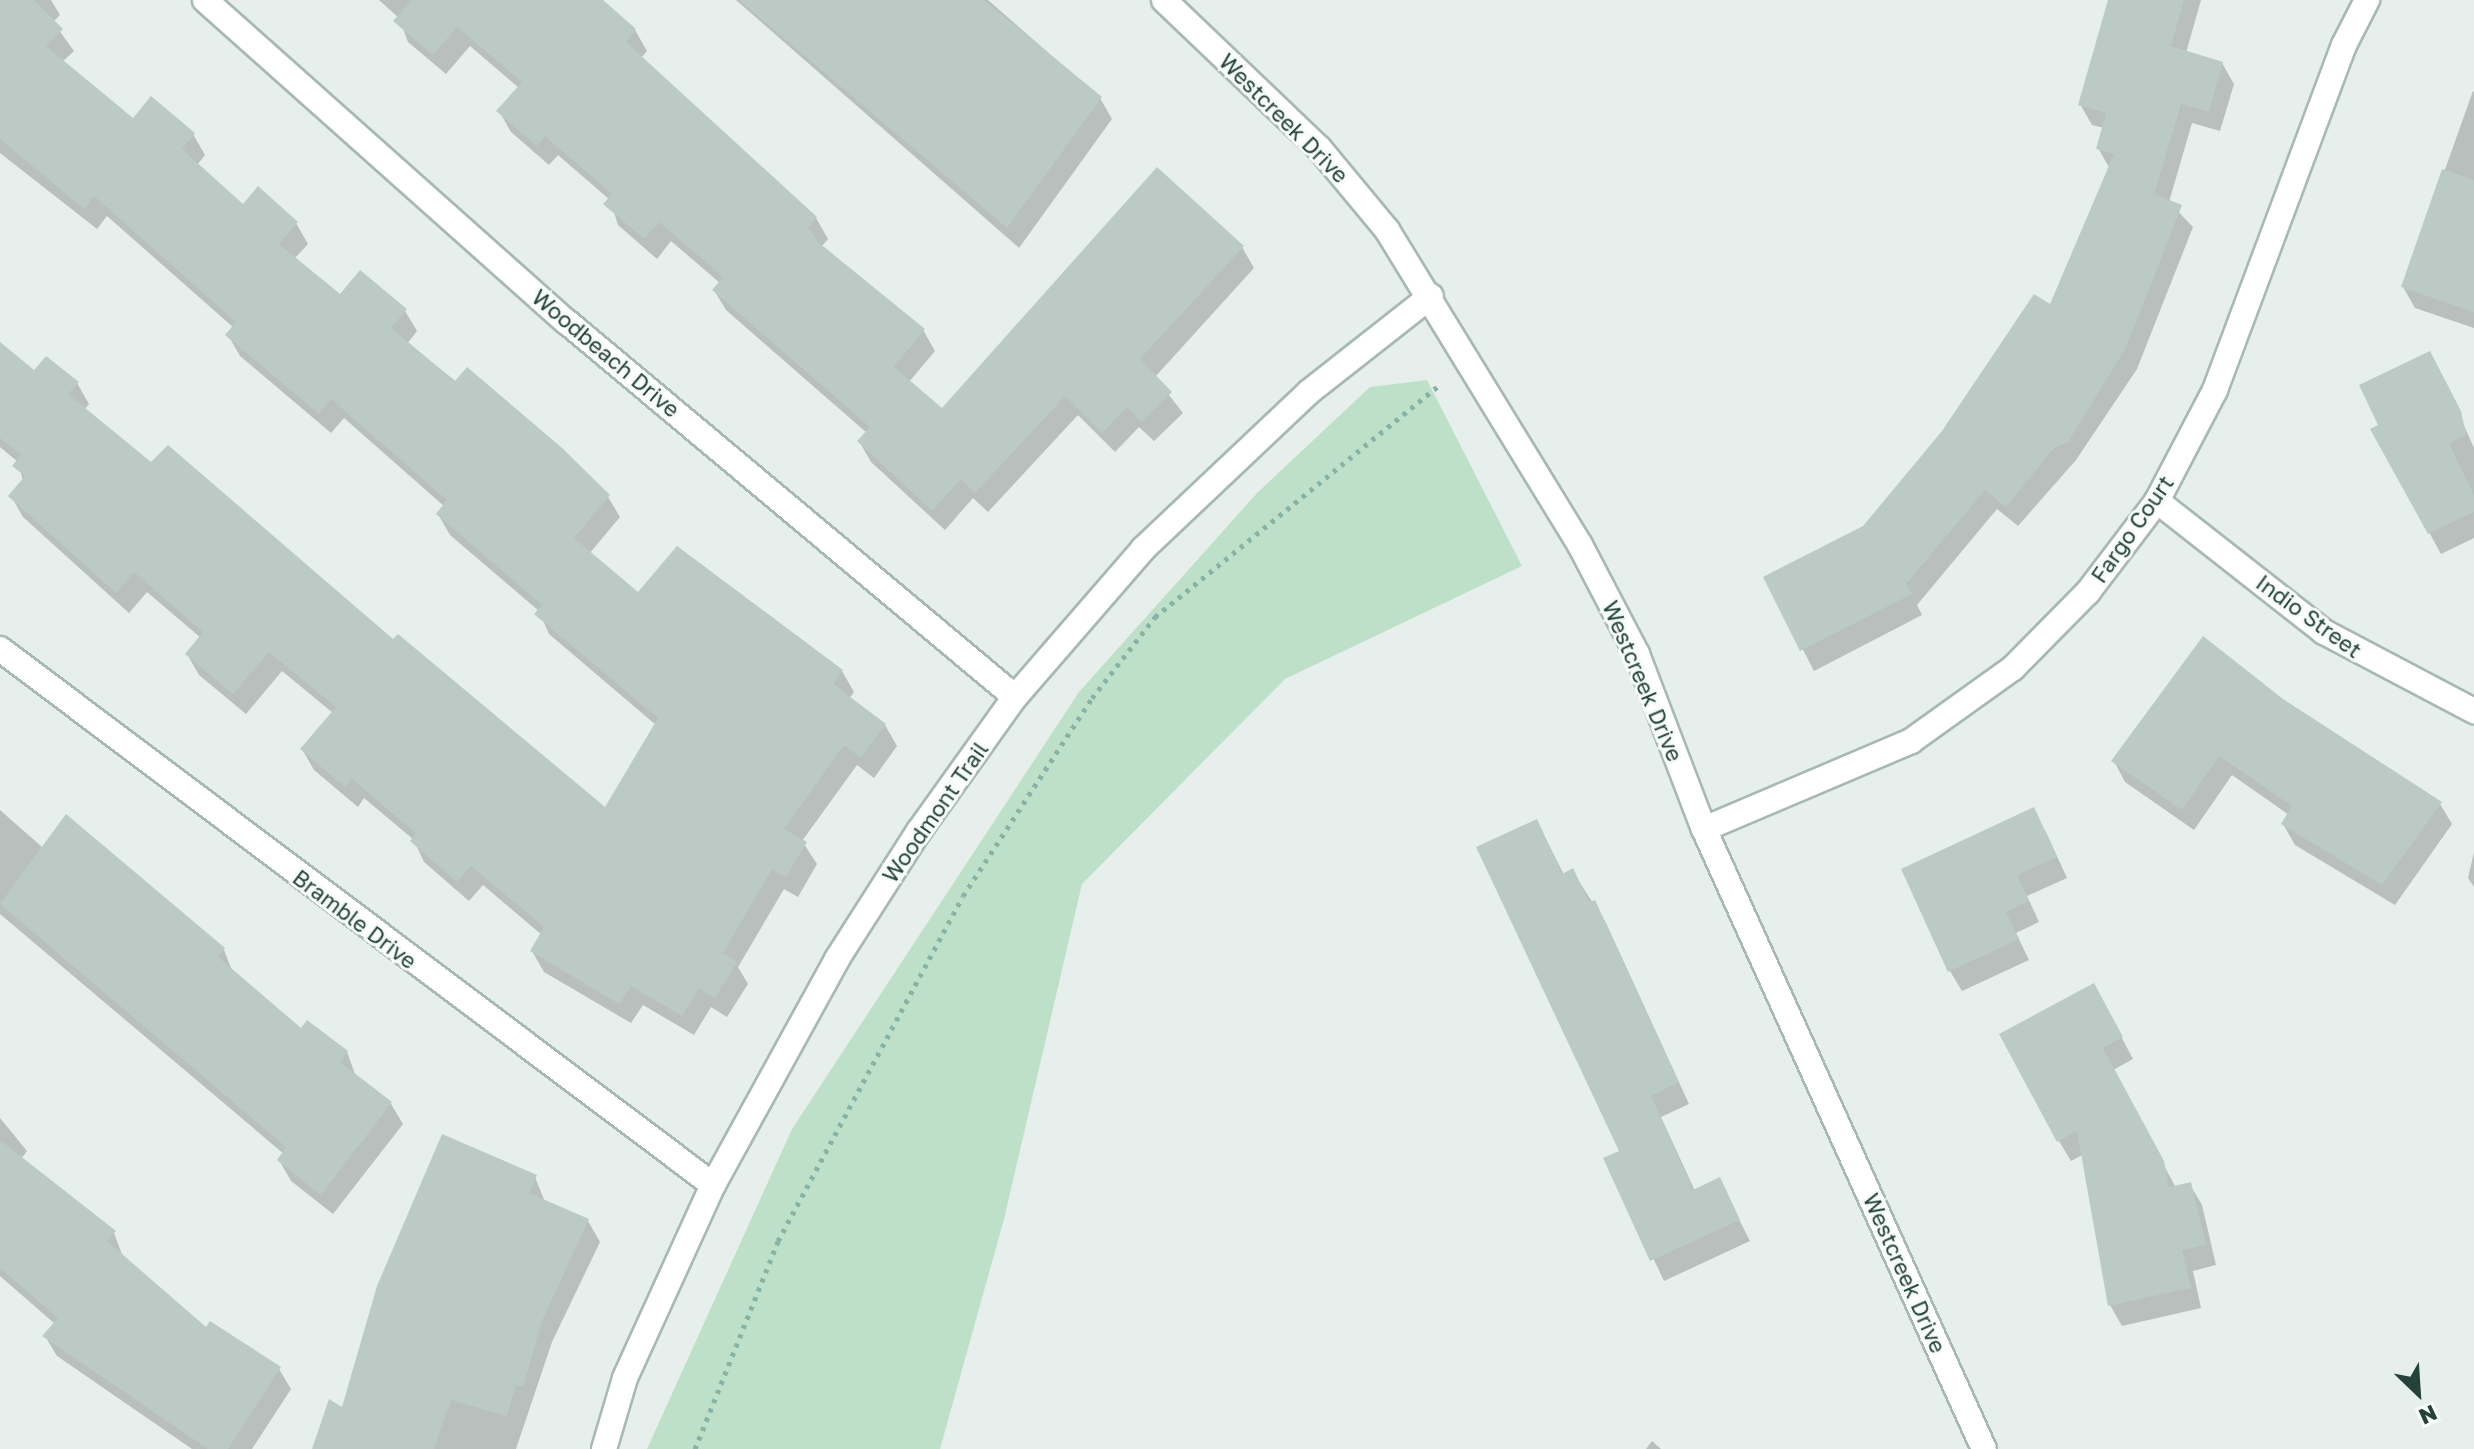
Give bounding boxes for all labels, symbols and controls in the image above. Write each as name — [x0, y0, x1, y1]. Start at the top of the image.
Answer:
street label: Westcreek Drive — [1214, 48, 1354, 188]
street label: Woodbeach Drive — [527, 284, 685, 422]
street label: Fargo Court — [2085, 470, 2179, 588]
street label: Indio Street — [2251, 569, 2367, 663]
street label: Westcreek Drive — [1597, 597, 1689, 765]
street label: Woodmont Trail — [877, 737, 993, 887]
street label: Bramble Drive — [288, 864, 422, 974]
street label: Westcreek Drive — [1858, 1189, 1952, 1357]
north arrow — [2378, 1353, 2458, 1433]
text: N — [2415, 1399, 2442, 1431]

